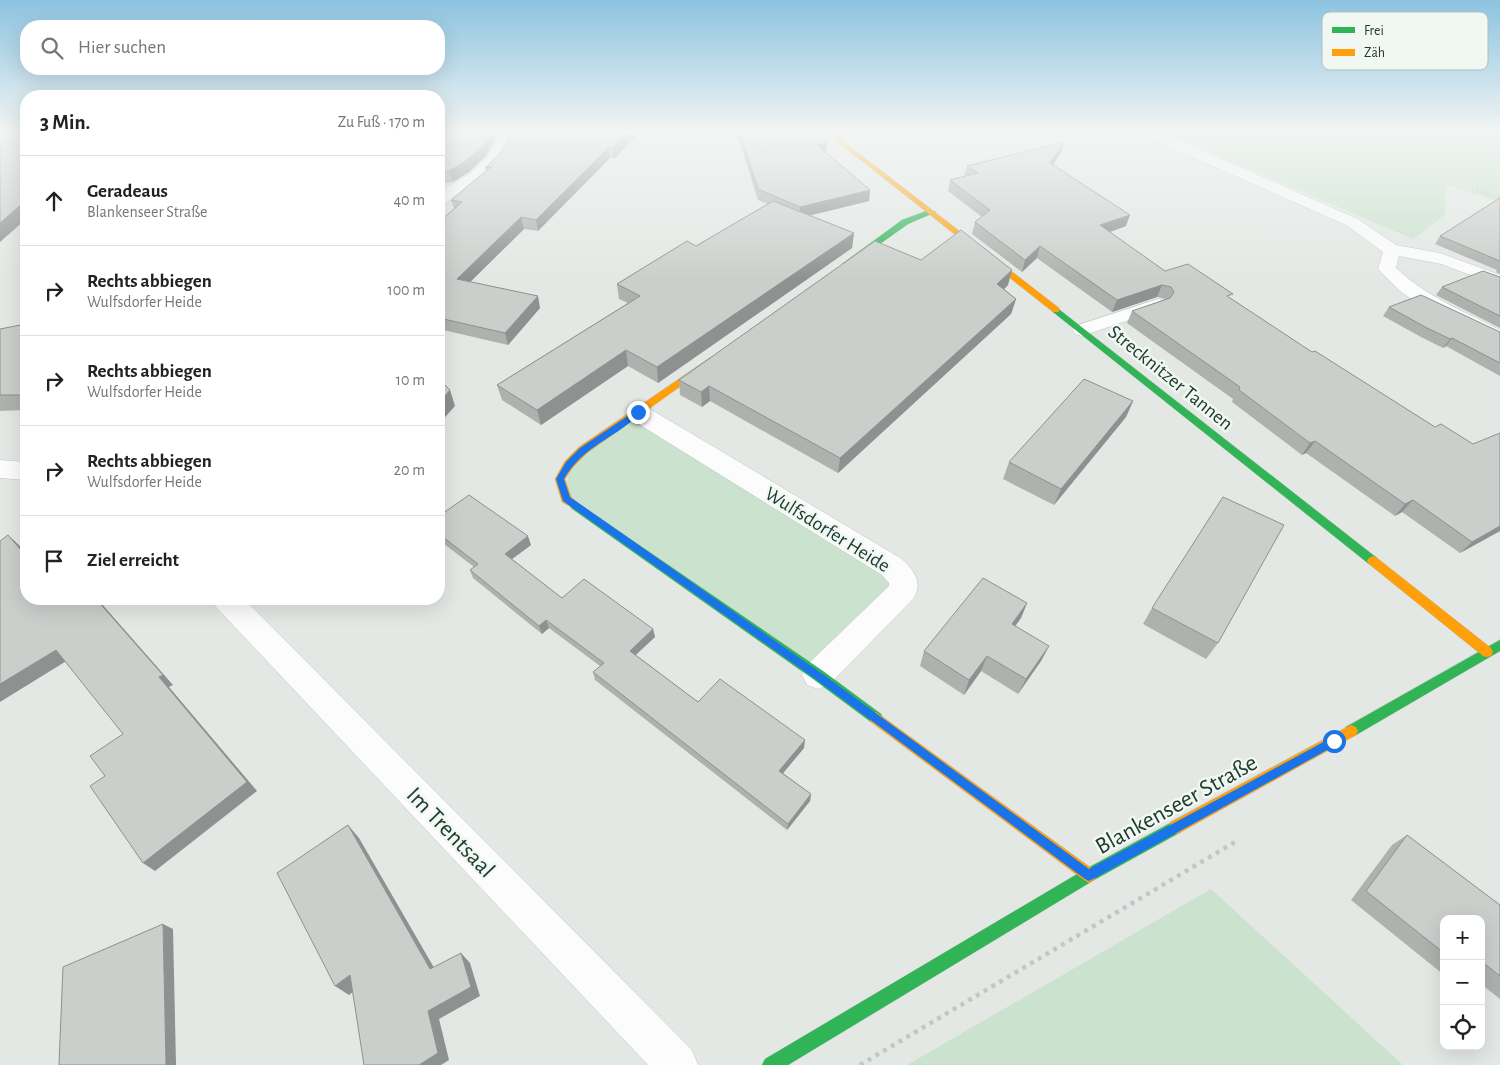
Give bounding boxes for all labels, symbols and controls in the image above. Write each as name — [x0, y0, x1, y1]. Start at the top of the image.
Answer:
legend — [1322, 12, 1488, 70]
search box — [20, 20, 445, 75]
text: Frei — [1364, 24, 1384, 38]
icon: search — [38, 34, 66, 62]
text: Hier suchen — [78, 38, 166, 57]
text: Zäh — [1364, 46, 1385, 60]
text: 3 Min. — [40, 112, 90, 133]
text: Zu Fuß · 170 m — [338, 114, 425, 130]
text: Geradeaus — [87, 182, 168, 201]
icon: ahead — [40, 187, 68, 215]
text: 40 m — [393, 192, 425, 208]
text: Blankenseer Straße — [87, 204, 207, 220]
text: Rechts abbiegen — [87, 272, 212, 291]
icon: right — [40, 277, 68, 305]
text: 100 m — [387, 282, 425, 298]
text: Wulfsdorfer Heide — [87, 294, 202, 310]
street label: Strecknitzer Tannen — [1104, 321, 1237, 434]
text: Rechts abbiegen — [87, 362, 212, 381]
icon: right — [40, 367, 68, 395]
text: 10 m — [396, 372, 425, 388]
text: Wulfsdorfer Heide — [87, 384, 202, 400]
route end — [627, 401, 650, 424]
text: Rechts abbiegen — [87, 452, 212, 471]
icon: right — [40, 457, 68, 485]
text: 20 m — [394, 462, 425, 478]
text: Wulfsdorfer Heide — [87, 474, 202, 490]
street label: Wulfsdorfer Heide — [761, 483, 894, 576]
icon: arrive — [40, 547, 68, 575]
text: Ziel erreicht — [87, 551, 179, 570]
route start — [1323, 730, 1346, 753]
street label: Blankenseer Straße — [1092, 751, 1261, 859]
street label: Im Trentsaal — [402, 783, 499, 883]
map controls — [1440, 915, 1485, 1050]
button: + — [1440, 915, 1485, 960]
button: − — [1440, 960, 1485, 1005]
button: locate — [1440, 1005, 1485, 1050]

